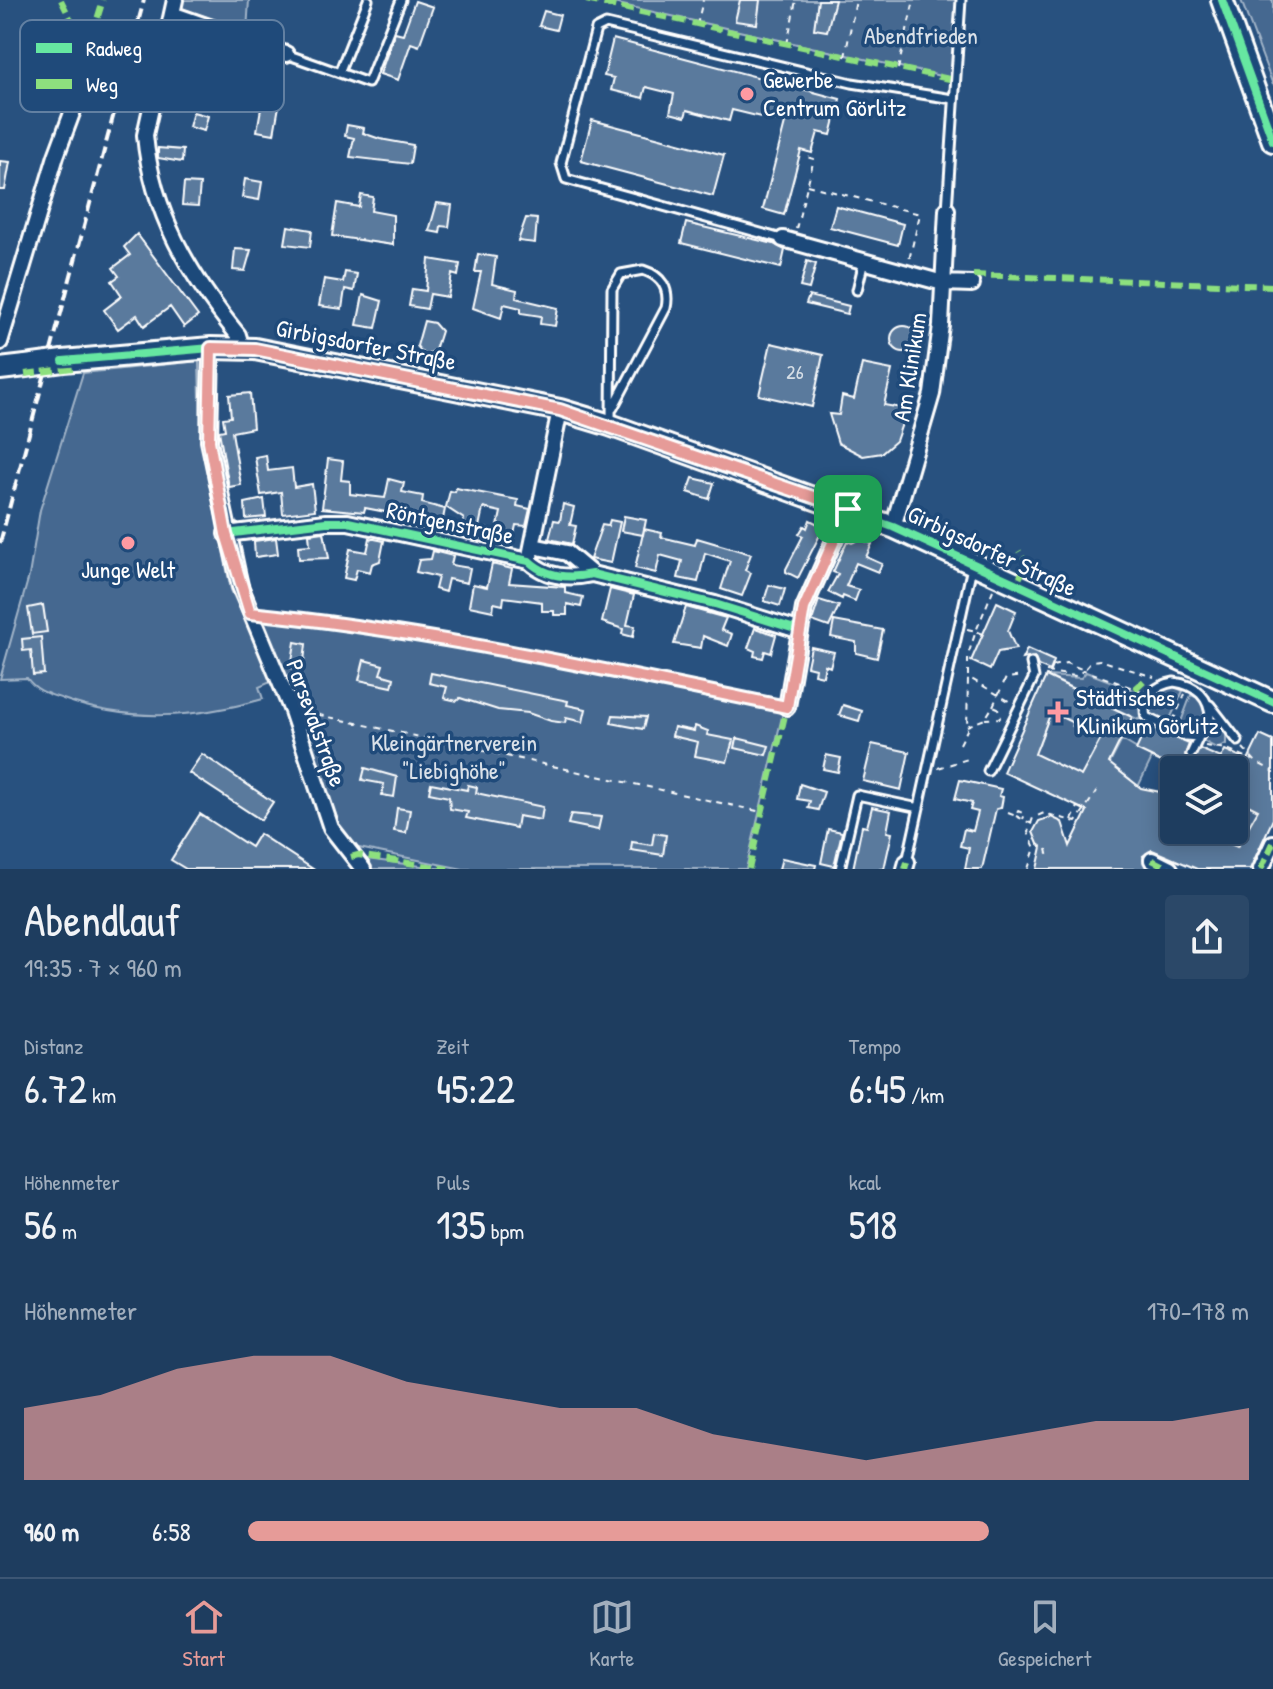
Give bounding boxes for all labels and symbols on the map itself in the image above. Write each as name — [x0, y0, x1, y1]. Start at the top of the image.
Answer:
park label: Abendfrieden — [864, 19, 978, 51]
legend — [20, 20, 284, 112]
text: Radweg — [86, 33, 142, 63]
place label: Gewerbe Centrum Görlitz — [763, 63, 906, 123]
text: Weg — [86, 69, 118, 99]
marker: Gewerbe Centrum Görlitz — [738, 85, 756, 103]
street label: Am Klinikum — [885, 310, 933, 424]
street label: Girbigsdorfer Straße — [273, 311, 459, 377]
house number: 26 — [786, 358, 804, 385]
pin — [814, 475, 882, 543]
street label: Röntgenstraße — [384, 493, 517, 551]
street label: Girbigsdorfer Straße — [903, 497, 1082, 603]
marker: Junge Welt — [119, 534, 137, 552]
place label: Junge Welt — [81, 553, 176, 585]
street label: Parsevalstraße — [279, 655, 355, 791]
place label: Städtisches Klinikum Görlitz — [1076, 681, 1219, 741]
marker: Städtisches Klinikum Görlitz — [1047, 701, 1069, 723]
park label: Kleingärtnerverein "Liebighöhe" — [371, 726, 537, 786]

